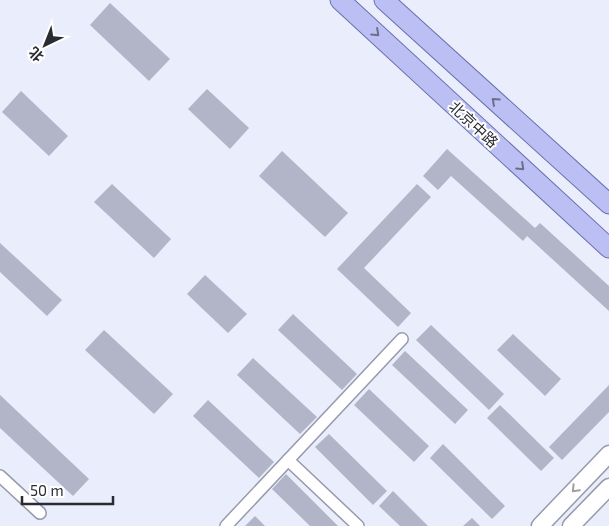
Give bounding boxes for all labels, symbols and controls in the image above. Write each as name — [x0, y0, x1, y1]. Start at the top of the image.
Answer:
north arrow — [20, 20, 70, 70]
one-way arrow — [370, 27, 379, 36]
text: 北 — [25, 44, 47, 66]
street label: 北京中路 — [446, 97, 502, 151]
one-way arrow — [492, 98, 501, 107]
one-way arrow — [515, 161, 524, 170]
scale bar — [22, 474, 114, 506]
text: 50 m — [30, 481, 64, 499]
one-way arrow — [572, 484, 581, 493]

